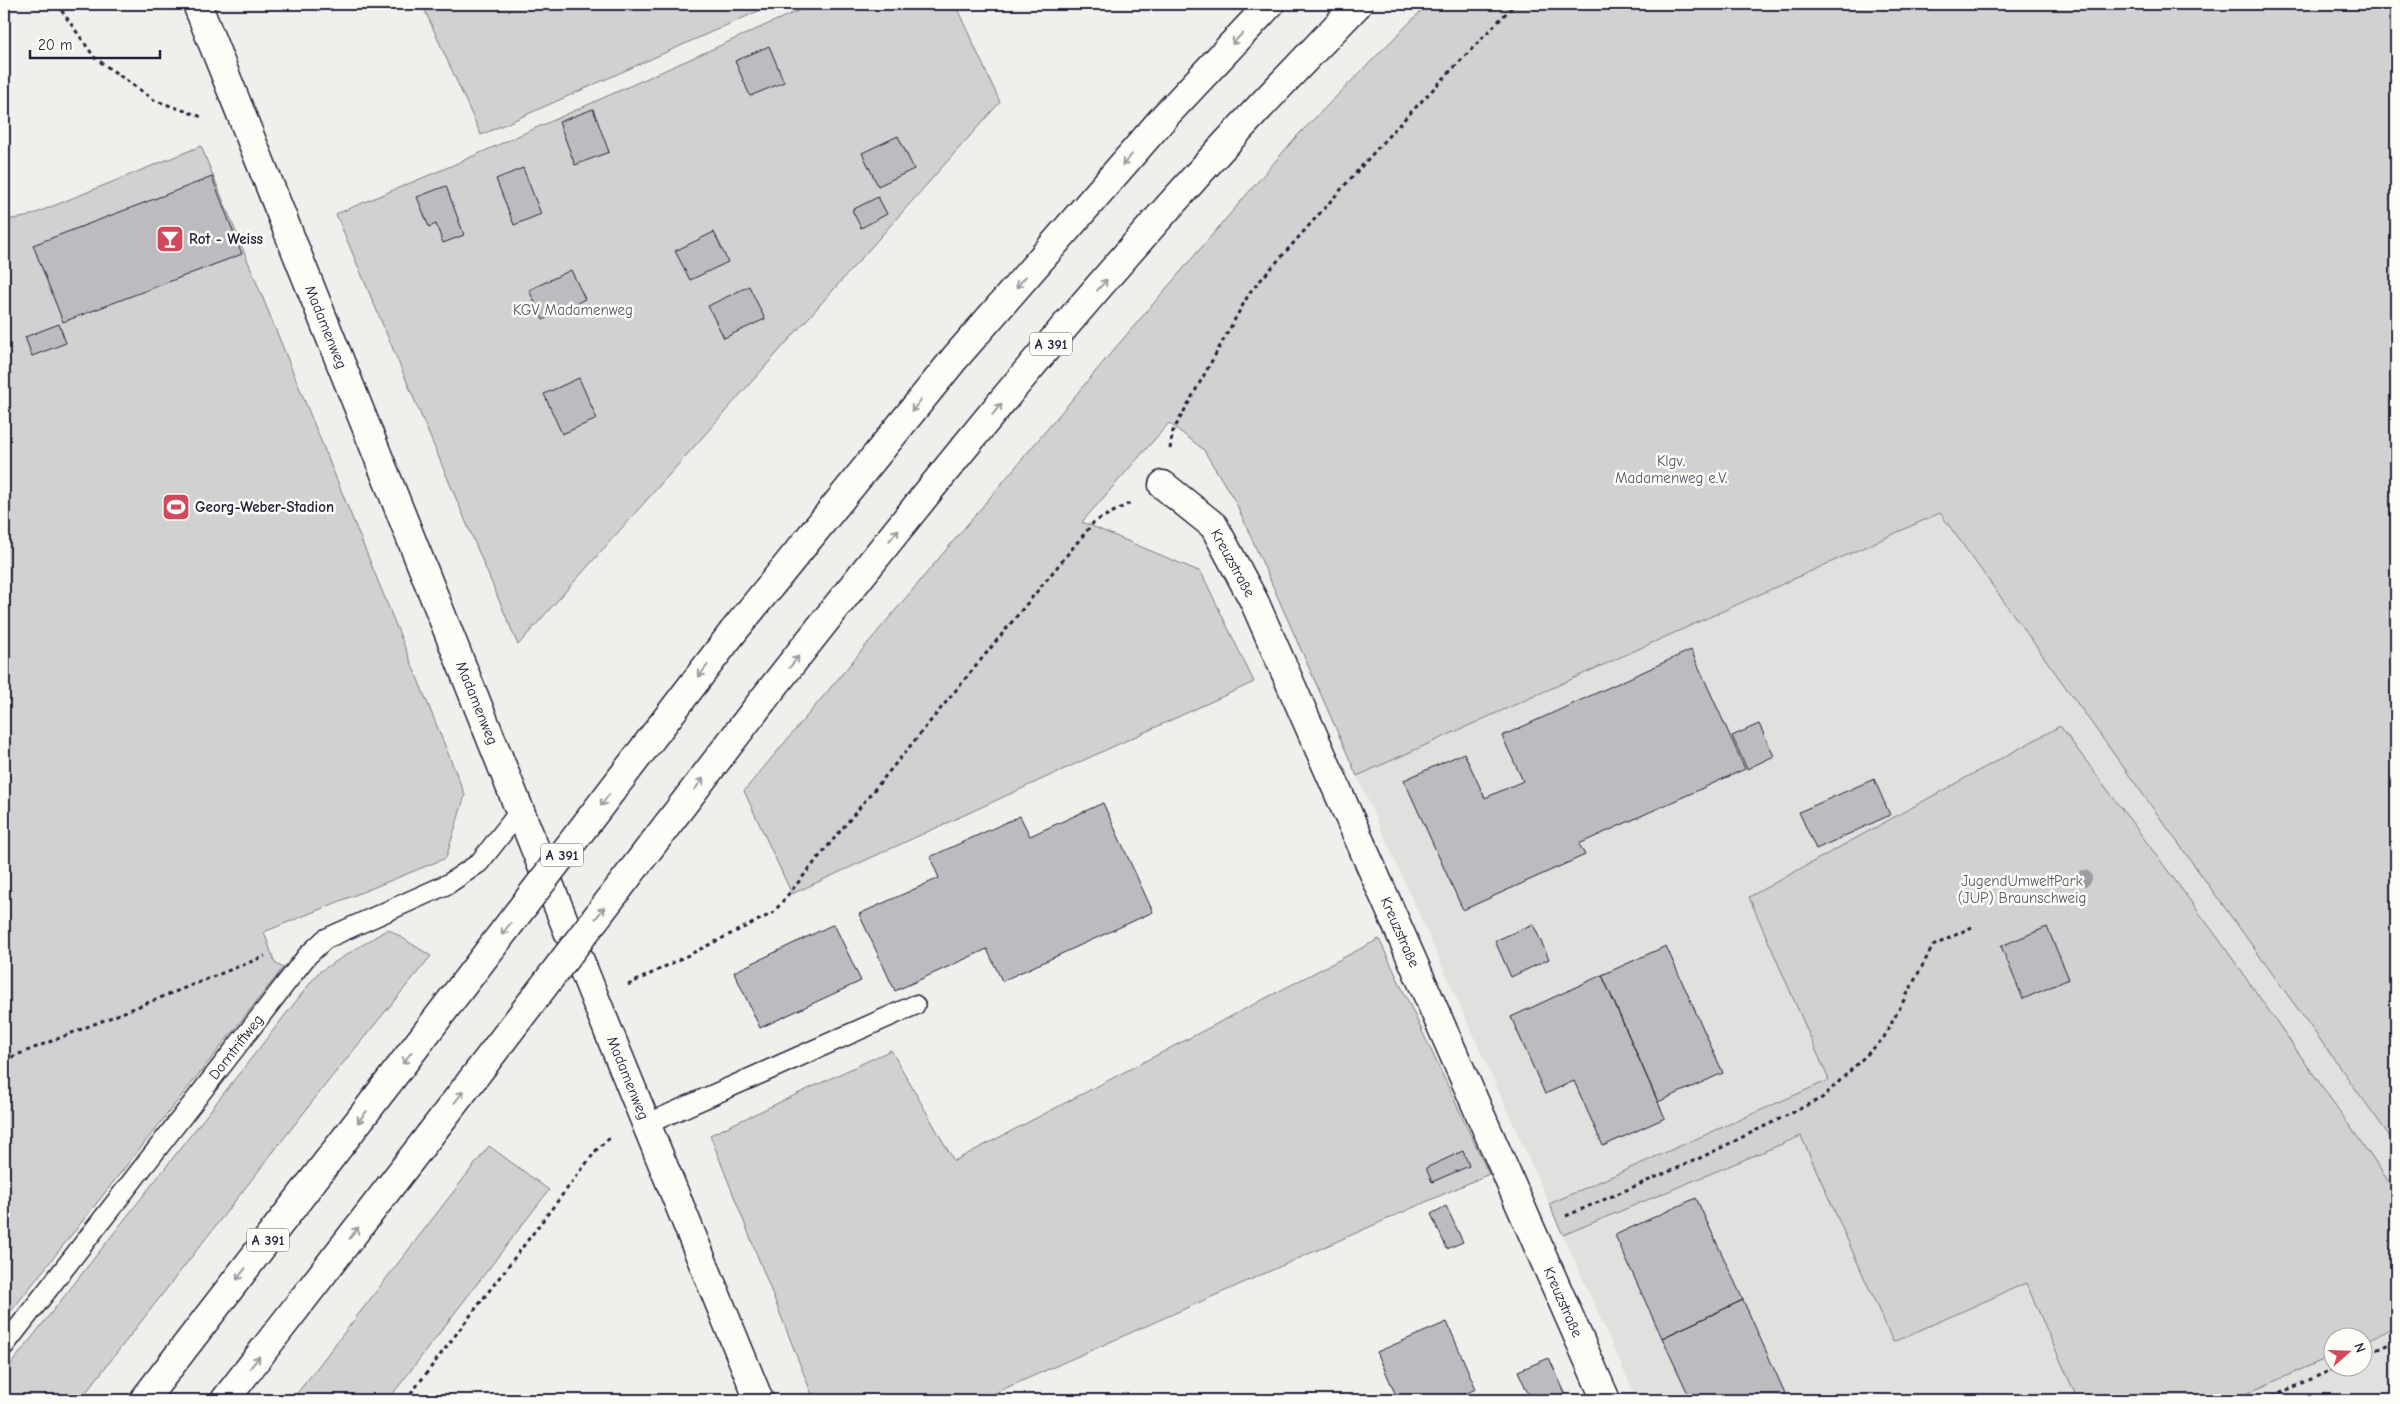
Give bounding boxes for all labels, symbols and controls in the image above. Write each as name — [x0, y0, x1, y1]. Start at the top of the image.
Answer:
scale bar — [30, 28, 160, 60]
one-way arrow — [1231, 33, 1243, 46]
text: 20 m — [38, 36, 72, 54]
one-way arrow — [1122, 153, 1133, 166]
bar icon: Rot - Weiss — [155, 224, 185, 254]
place label: Rot - Weiss — [189, 230, 263, 248]
one-way arrow — [1015, 276, 1026, 289]
one-way arrow — [1096, 278, 1107, 291]
street label: Madamenweg — [301, 283, 351, 371]
park label: KGV Madamenweg — [513, 301, 633, 319]
road number: A 391 — [1030, 332, 1072, 356]
one-way arrow — [910, 399, 921, 412]
one-way arrow — [991, 402, 1002, 415]
park label: Klgv. Madamenweg e.V. — [1615, 452, 1727, 487]
sports icon: Georg-Weber-Stadion — [161, 492, 191, 522]
place label: Georg-Weber-Stadion — [195, 498, 334, 516]
street label: Kreuzstraße — [1207, 526, 1259, 601]
one-way arrow — [889, 529, 900, 542]
one-way arrow — [788, 656, 799, 669]
street label: Madamenweg — [452, 659, 502, 747]
one-way arrow — [698, 664, 709, 677]
one-way arrow — [694, 778, 705, 791]
one-way arrow — [600, 793, 610, 807]
road number: A 391 — [541, 844, 583, 866]
park label: JugendUmweltPark (JUP) Braunschweig — [1958, 872, 2086, 907]
street label: Kreuzstraße — [1377, 894, 1424, 970]
one-way arrow — [595, 907, 606, 920]
one-way arrow — [501, 922, 511, 936]
street label: Dorntriftweg — [205, 1011, 267, 1083]
street label: Madamenweg — [603, 1034, 653, 1122]
one-way arrow — [402, 1051, 413, 1064]
one-way arrow — [454, 1090, 464, 1104]
one-way arrow — [356, 1111, 367, 1124]
one-way arrow — [349, 1227, 360, 1240]
road number: A 391 — [247, 1228, 289, 1252]
street label: Kreuzstraße — [1540, 1264, 1587, 1340]
one-way arrow — [236, 1267, 247, 1280]
north arrow — [2322, 1326, 2372, 1376]
text: N — [2350, 1341, 2369, 1355]
one-way arrow — [250, 1356, 261, 1369]

